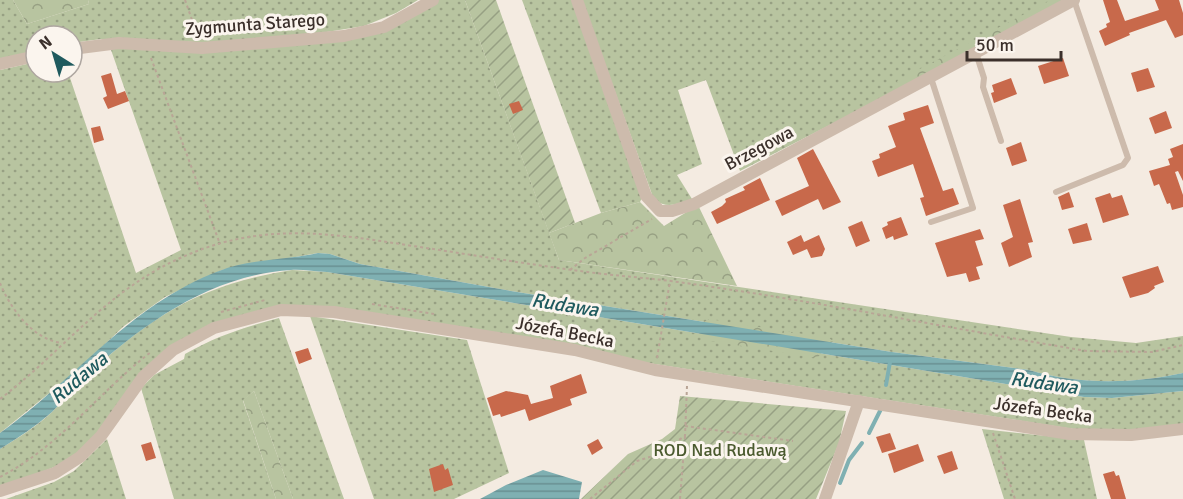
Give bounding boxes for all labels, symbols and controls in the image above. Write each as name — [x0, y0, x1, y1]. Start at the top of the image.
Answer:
street label: Zygmunta Starego — [184, 8, 326, 40]
north arrow — [24, 24, 84, 84]
scale bar — [967, 24, 1062, 62]
text: N — [35, 31, 56, 54]
text: 50 m — [976, 34, 1014, 56]
street label: Brzegowa — [721, 121, 797, 175]
water label: Rudawa — [530, 287, 601, 323]
street label: Józefa Becka — [514, 312, 616, 352]
water label: Rudawa — [45, 346, 114, 409]
water label: Rudawa — [1009, 366, 1080, 400]
street label: Józefa Becka — [992, 392, 1094, 428]
park label: ROD Nad Rudawą — [653, 439, 787, 461]

